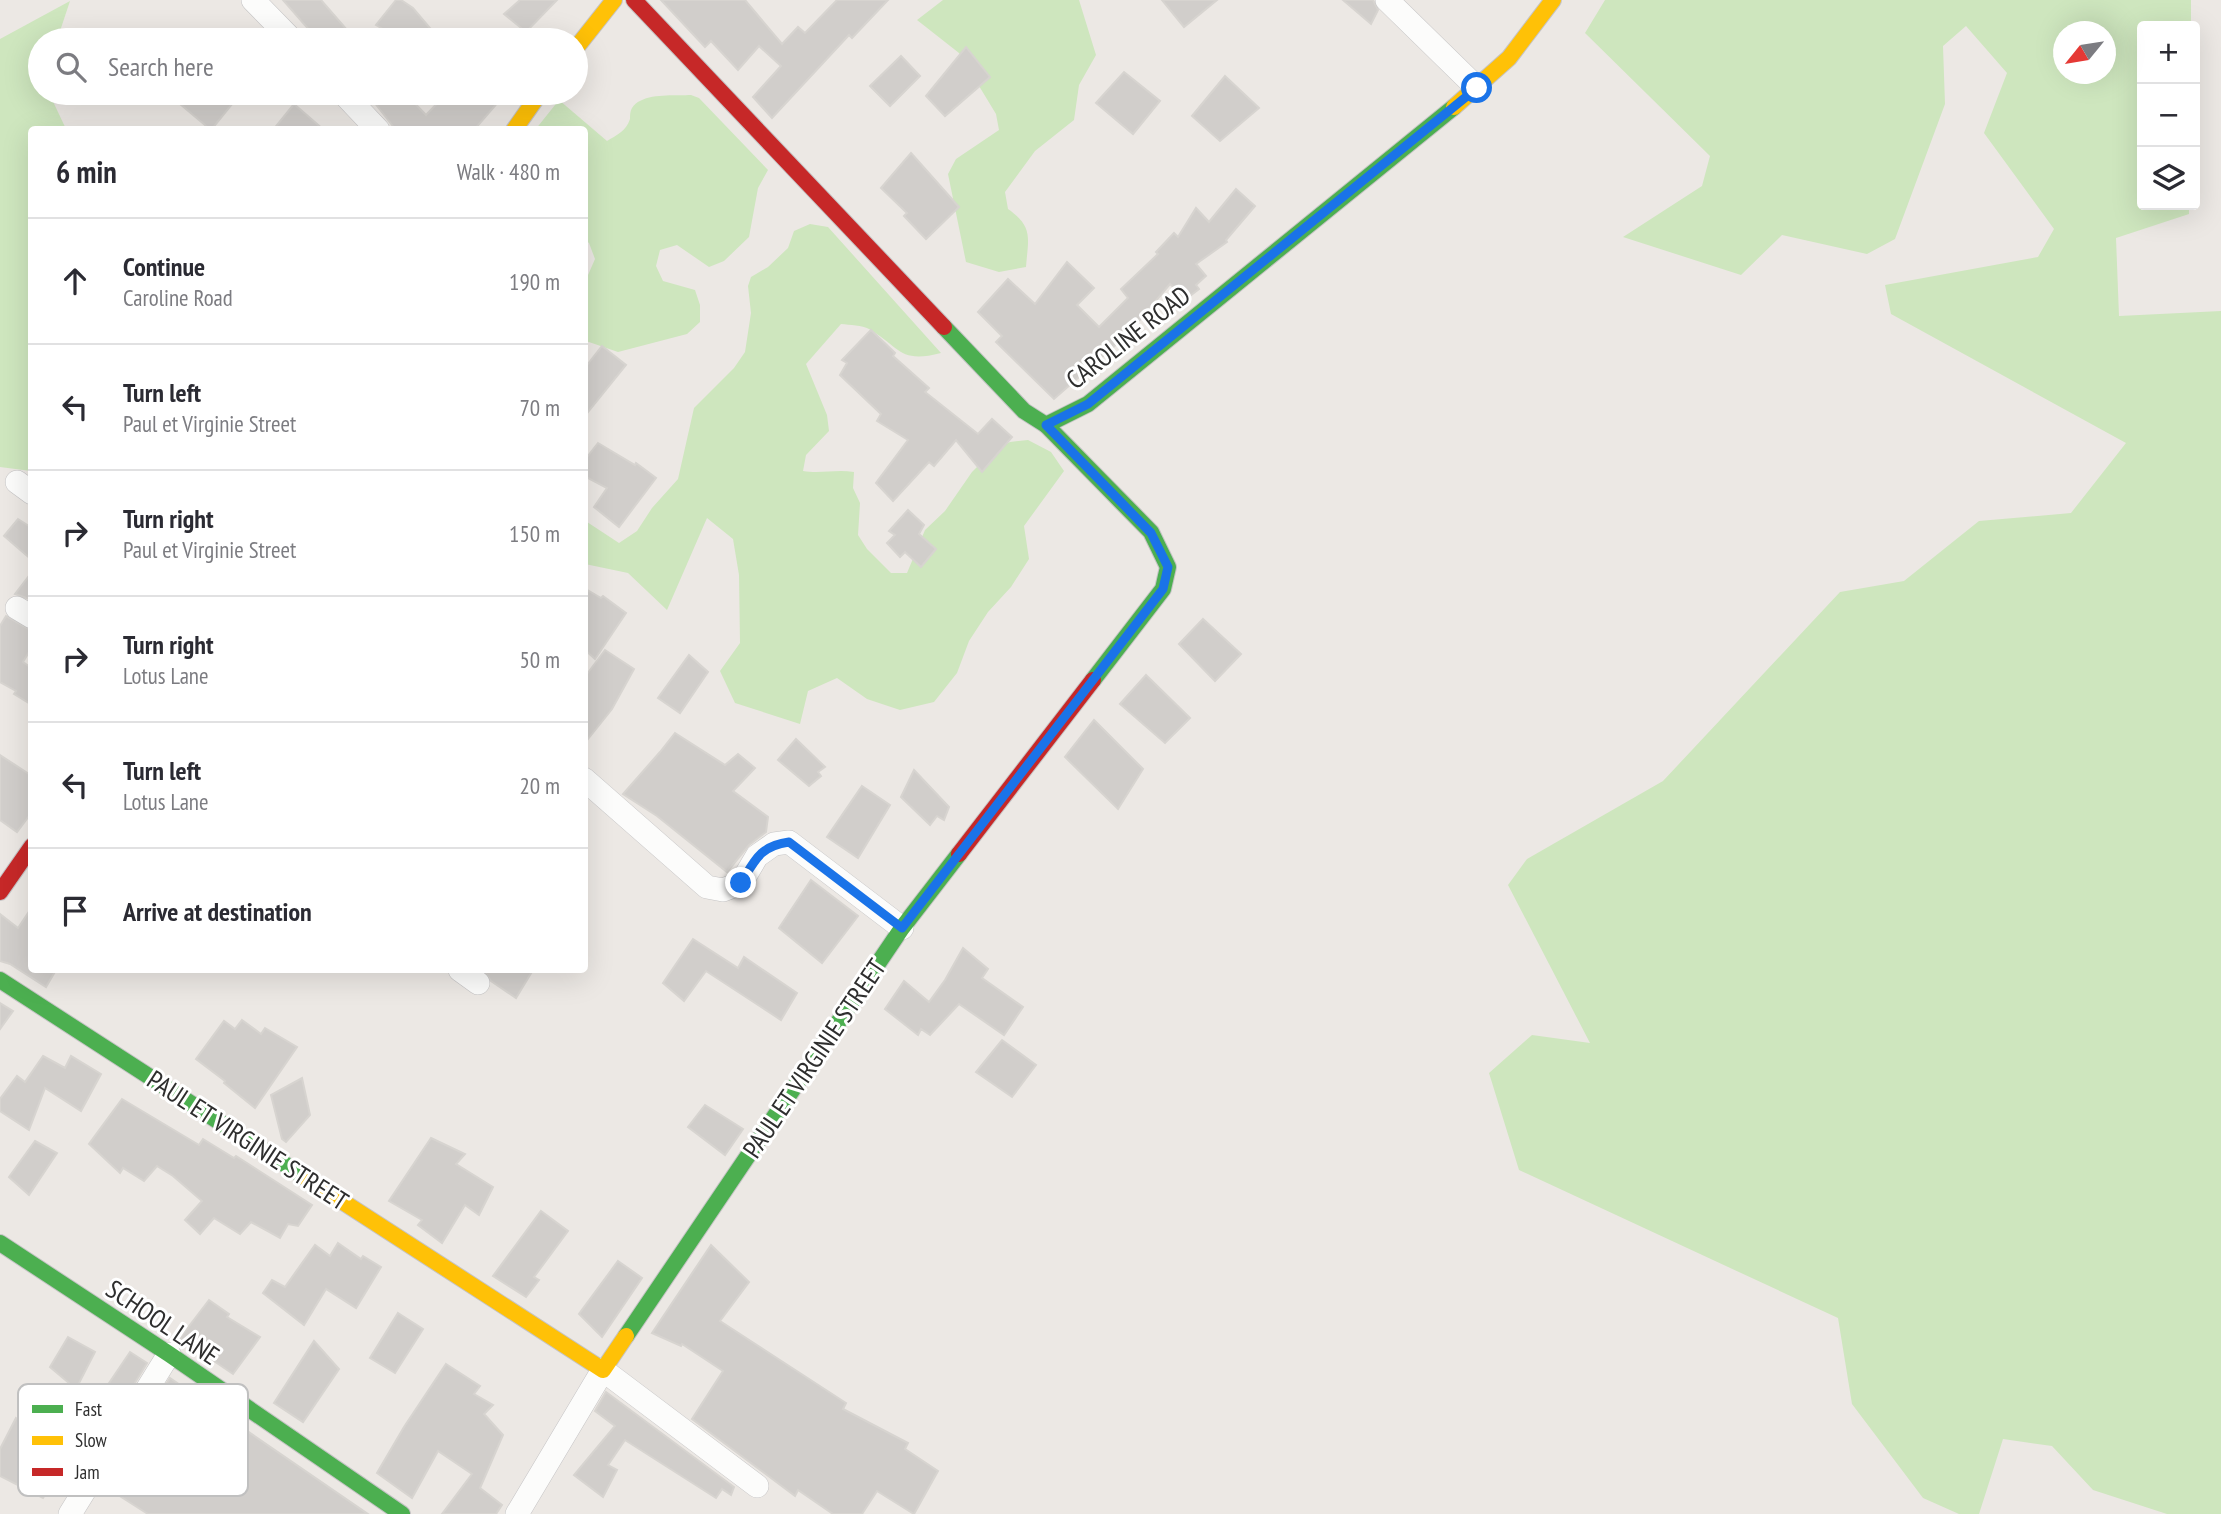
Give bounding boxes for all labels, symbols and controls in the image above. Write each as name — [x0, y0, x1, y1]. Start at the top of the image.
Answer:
north arrow — [2053, 21, 2116, 84]
map controls — [2137, 21, 2200, 210]
button: + — [2137, 21, 2200, 84]
search box — [28, 28, 588, 105]
icon: search — [52, 48, 90, 86]
text: Search here — [108, 50, 214, 83]
route start — [1461, 72, 1492, 103]
button: − — [2137, 84, 2200, 147]
button: layers — [2137, 147, 2200, 210]
text: 6 min — [56, 152, 117, 191]
text: Walk · 480 m — [457, 157, 560, 186]
text: Continue — [123, 250, 205, 283]
icon: ahead — [56, 262, 94, 300]
text: 190 m — [509, 267, 560, 296]
street label: CAROLINE ROAD — [1059, 278, 1197, 396]
text: Caroline Road — [123, 283, 233, 312]
text: Turn left — [123, 376, 201, 409]
icon: left — [56, 388, 94, 426]
text: 70 m — [519, 393, 560, 422]
text: Paul et Virginie Street — [123, 409, 296, 438]
text: Turn right — [123, 502, 214, 535]
icon: right — [56, 514, 94, 552]
text: 150 m — [509, 519, 560, 548]
text: Paul et Virginie Street — [123, 535, 296, 564]
text: Turn right — [123, 628, 214, 661]
icon: right — [56, 640, 94, 678]
text: 50 m — [519, 645, 560, 674]
text: Lotus Lane — [123, 661, 208, 690]
text: Turn left — [123, 754, 201, 787]
icon: left — [56, 766, 94, 804]
text: 20 m — [519, 771, 560, 800]
text: Lotus Lane — [123, 787, 208, 816]
route end — [725, 867, 756, 898]
icon: arrive — [56, 892, 94, 930]
text: Arrive at destination — [123, 895, 312, 928]
street label: PAUL ET VIRGINIE STREET — [735, 952, 893, 1164]
street label: PAUL ET VIRGINIE STREET — [141, 1063, 355, 1217]
street label: SCHOOL LANE — [100, 1272, 226, 1372]
legend — [18, 1384, 248, 1496]
text: Fast — [75, 1397, 103, 1421]
text: Slow — [75, 1428, 108, 1452]
text: Jam — [74, 1460, 100, 1484]

